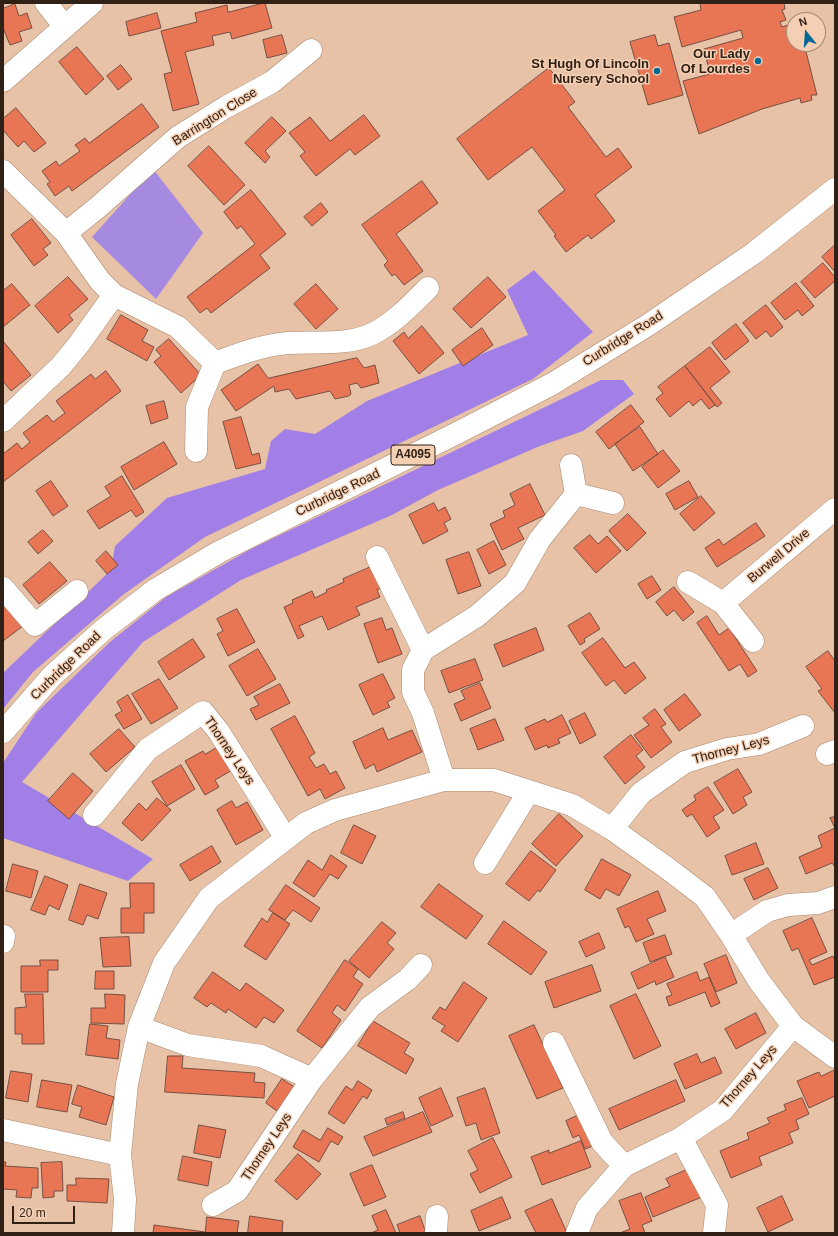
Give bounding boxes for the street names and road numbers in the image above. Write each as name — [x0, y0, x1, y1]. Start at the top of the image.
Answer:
street label: Barrington Close — [170, 85, 260, 149]
street label: Curbridge Road — [580, 308, 666, 370]
road number: A4095 — [391, 445, 435, 465]
street label: Curbridge Road — [293, 466, 383, 520]
street label: Burwell Drive — [745, 525, 813, 587]
street label: Curbridge Road — [28, 629, 104, 703]
street label: Thorney Leys — [201, 714, 257, 788]
street label: Thorney Leys — [691, 732, 771, 768]
street label: Thorney Leys — [717, 1042, 781, 1112]
street label: Thorney Leys — [239, 1110, 295, 1184]

